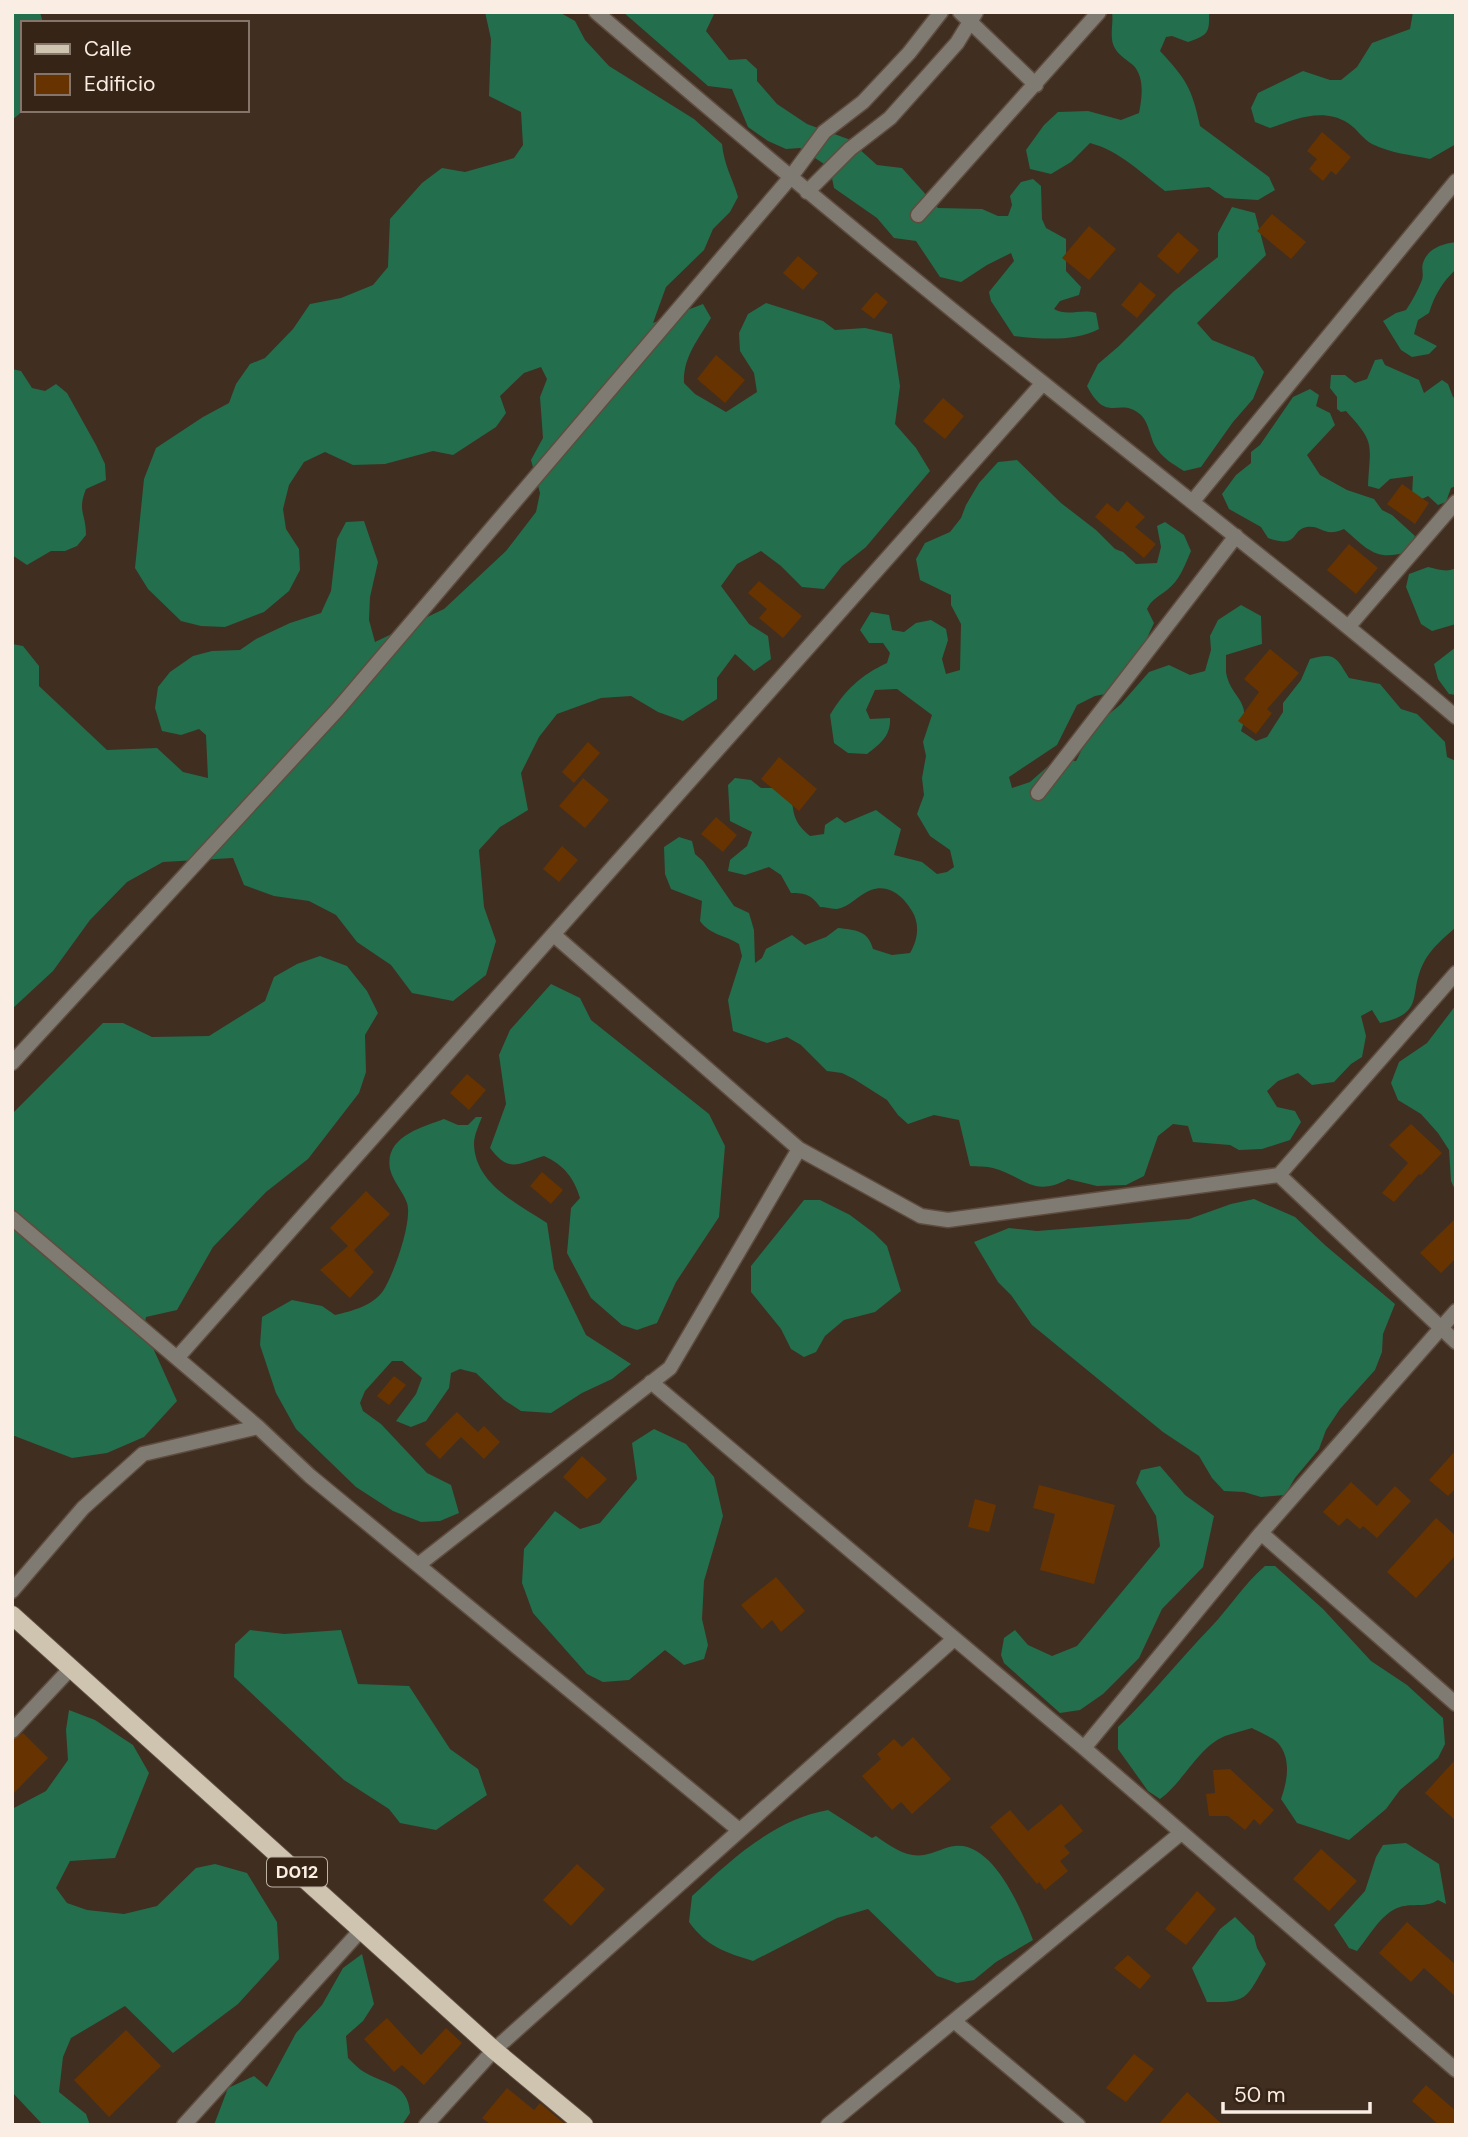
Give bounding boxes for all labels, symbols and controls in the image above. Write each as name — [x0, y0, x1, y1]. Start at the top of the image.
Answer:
legend — [21, 21, 248, 112]
text: Calle — [84, 35, 132, 63]
text: Edificio — [84, 70, 155, 98]
road number: D012 — [267, 1858, 327, 1886]
scale bar — [1223, 2070, 1370, 2114]
text: 50 m — [1234, 2081, 1285, 2109]

